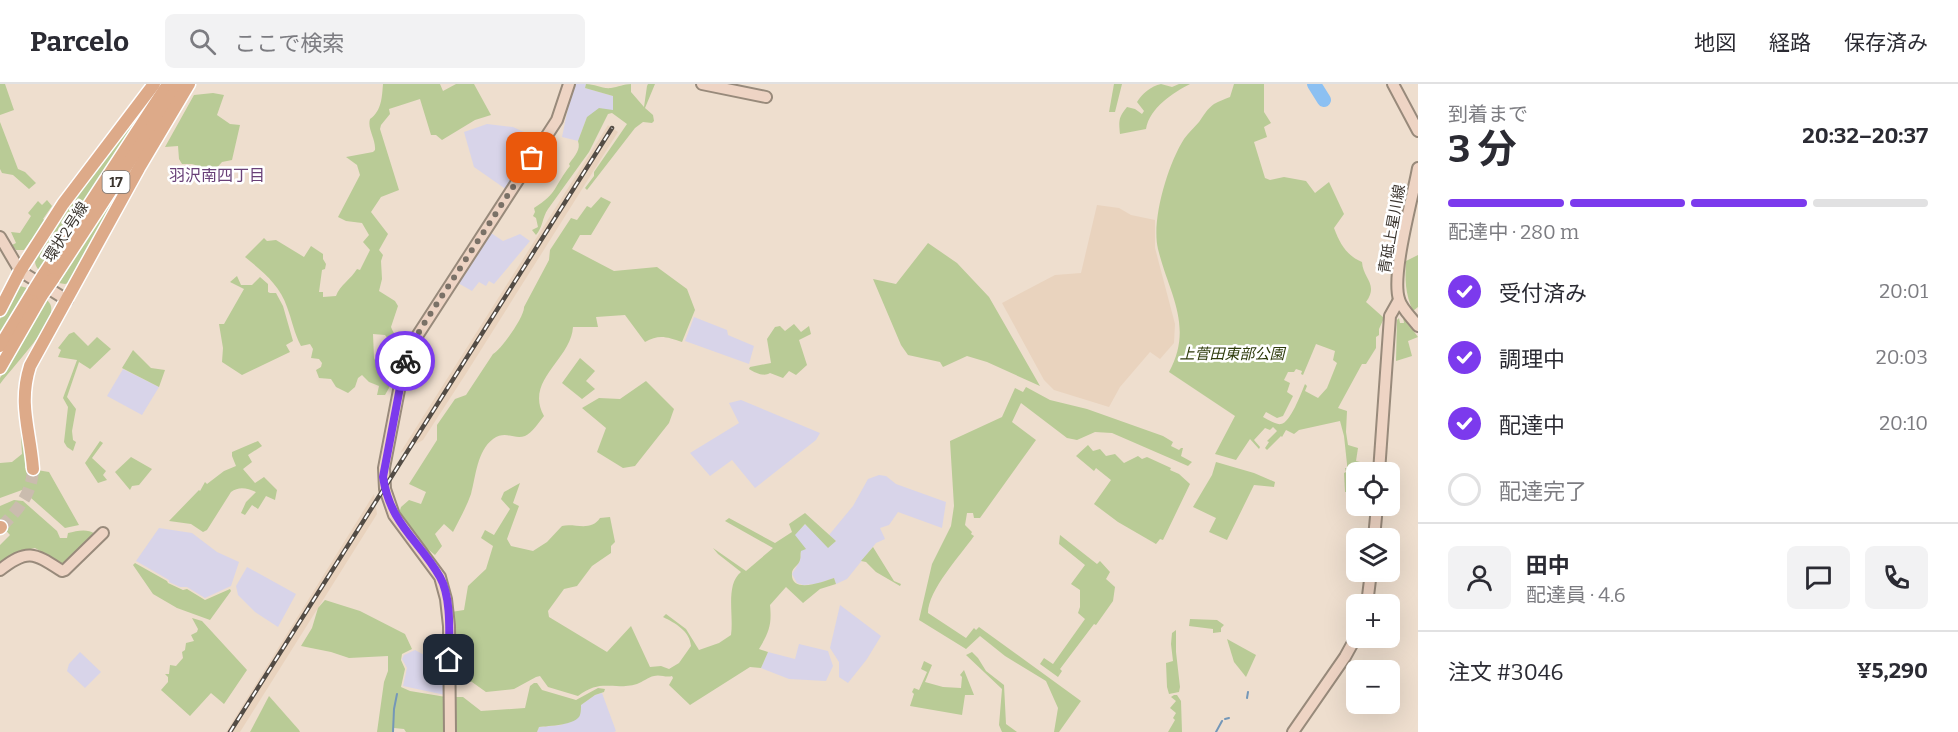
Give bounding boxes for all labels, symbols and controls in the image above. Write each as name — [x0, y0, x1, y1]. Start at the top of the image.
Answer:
search box — [165, 14, 585, 68]
text: Parcelo — [30, 25, 129, 58]
icon: search — [186, 25, 219, 58]
text: ここで検索 — [234, 30, 344, 57]
text: 地図 — [1694, 30, 1736, 56]
text: 経路 — [1769, 30, 1811, 56]
text: 保存済み — [1844, 30, 1928, 56]
text: 到着まで — [1448, 102, 1528, 126]
text: 20:32–20:37 — [1802, 122, 1928, 149]
text: 3 分 — [1448, 126, 1516, 172]
pin — [506, 132, 557, 183]
icon: bag — [515, 141, 548, 174]
district label: 羽沢南四丁目 — [169, 166, 265, 185]
road number: 17 — [102, 171, 130, 193]
street label: 青砥上星川線 — [1375, 183, 1409, 275]
street label: 環状2号線 — [40, 199, 92, 265]
text: 配達中 · 280 m — [1448, 220, 1579, 244]
icon: check — [1448, 275, 1481, 308]
text: 20:01 — [1879, 279, 1928, 303]
text: 受付済み — [1499, 280, 1587, 307]
courier — [375, 331, 435, 391]
icon: check — [1448, 341, 1481, 374]
icon: bike — [389, 345, 422, 378]
park label: 上菅田東部公園 — [1179, 345, 1286, 363]
text: 20:03 — [1876, 345, 1928, 369]
text: 調理中 — [1499, 346, 1565, 373]
icon: check — [1448, 407, 1481, 440]
text: 20:10 — [1879, 411, 1928, 435]
text: 配達中 — [1499, 412, 1565, 439]
map controls — [1346, 462, 1400, 714]
button: locate — [1346, 462, 1400, 516]
text: 配達完了 — [1499, 478, 1587, 505]
button: layers — [1346, 528, 1400, 582]
button: person — [1448, 546, 1511, 609]
button: chat — [1787, 546, 1850, 609]
button: phone — [1865, 546, 1928, 609]
text: 田中 — [1526, 552, 1570, 579]
text: 配達員 · 4.6 — [1526, 583, 1625, 607]
button: + — [1346, 594, 1400, 648]
pin — [423, 634, 474, 685]
icon: home — [432, 643, 465, 676]
text: ¥5,290 — [1856, 657, 1928, 684]
text: 注文 #3046 — [1448, 659, 1564, 686]
button: − — [1346, 660, 1400, 714]

